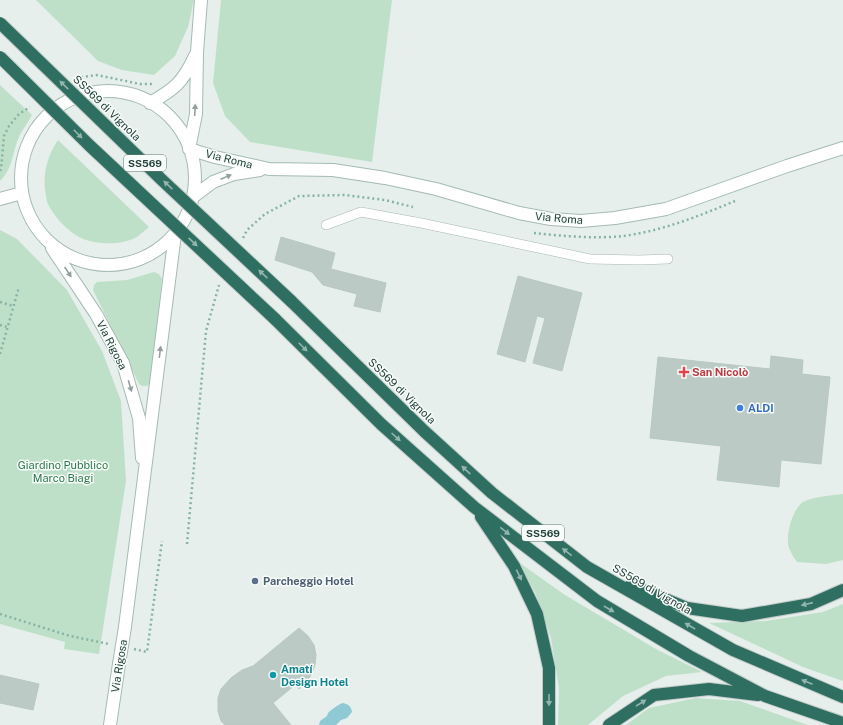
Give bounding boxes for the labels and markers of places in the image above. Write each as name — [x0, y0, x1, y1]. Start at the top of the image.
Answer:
place label: San Nicolò — [692, 366, 748, 378]
marker: San Nicolò — [679, 367, 689, 377]
place label: ALDI — [748, 402, 774, 414]
marker: ALDI — [735, 403, 745, 413]
place label: Parcheggio Hotel — [263, 575, 354, 587]
marker: Parcheggio Hotel — [250, 576, 260, 586]
place label: Amatí Design Hotel — [281, 663, 349, 688]
marker: Amatí Design Hotel — [268, 670, 278, 680]

